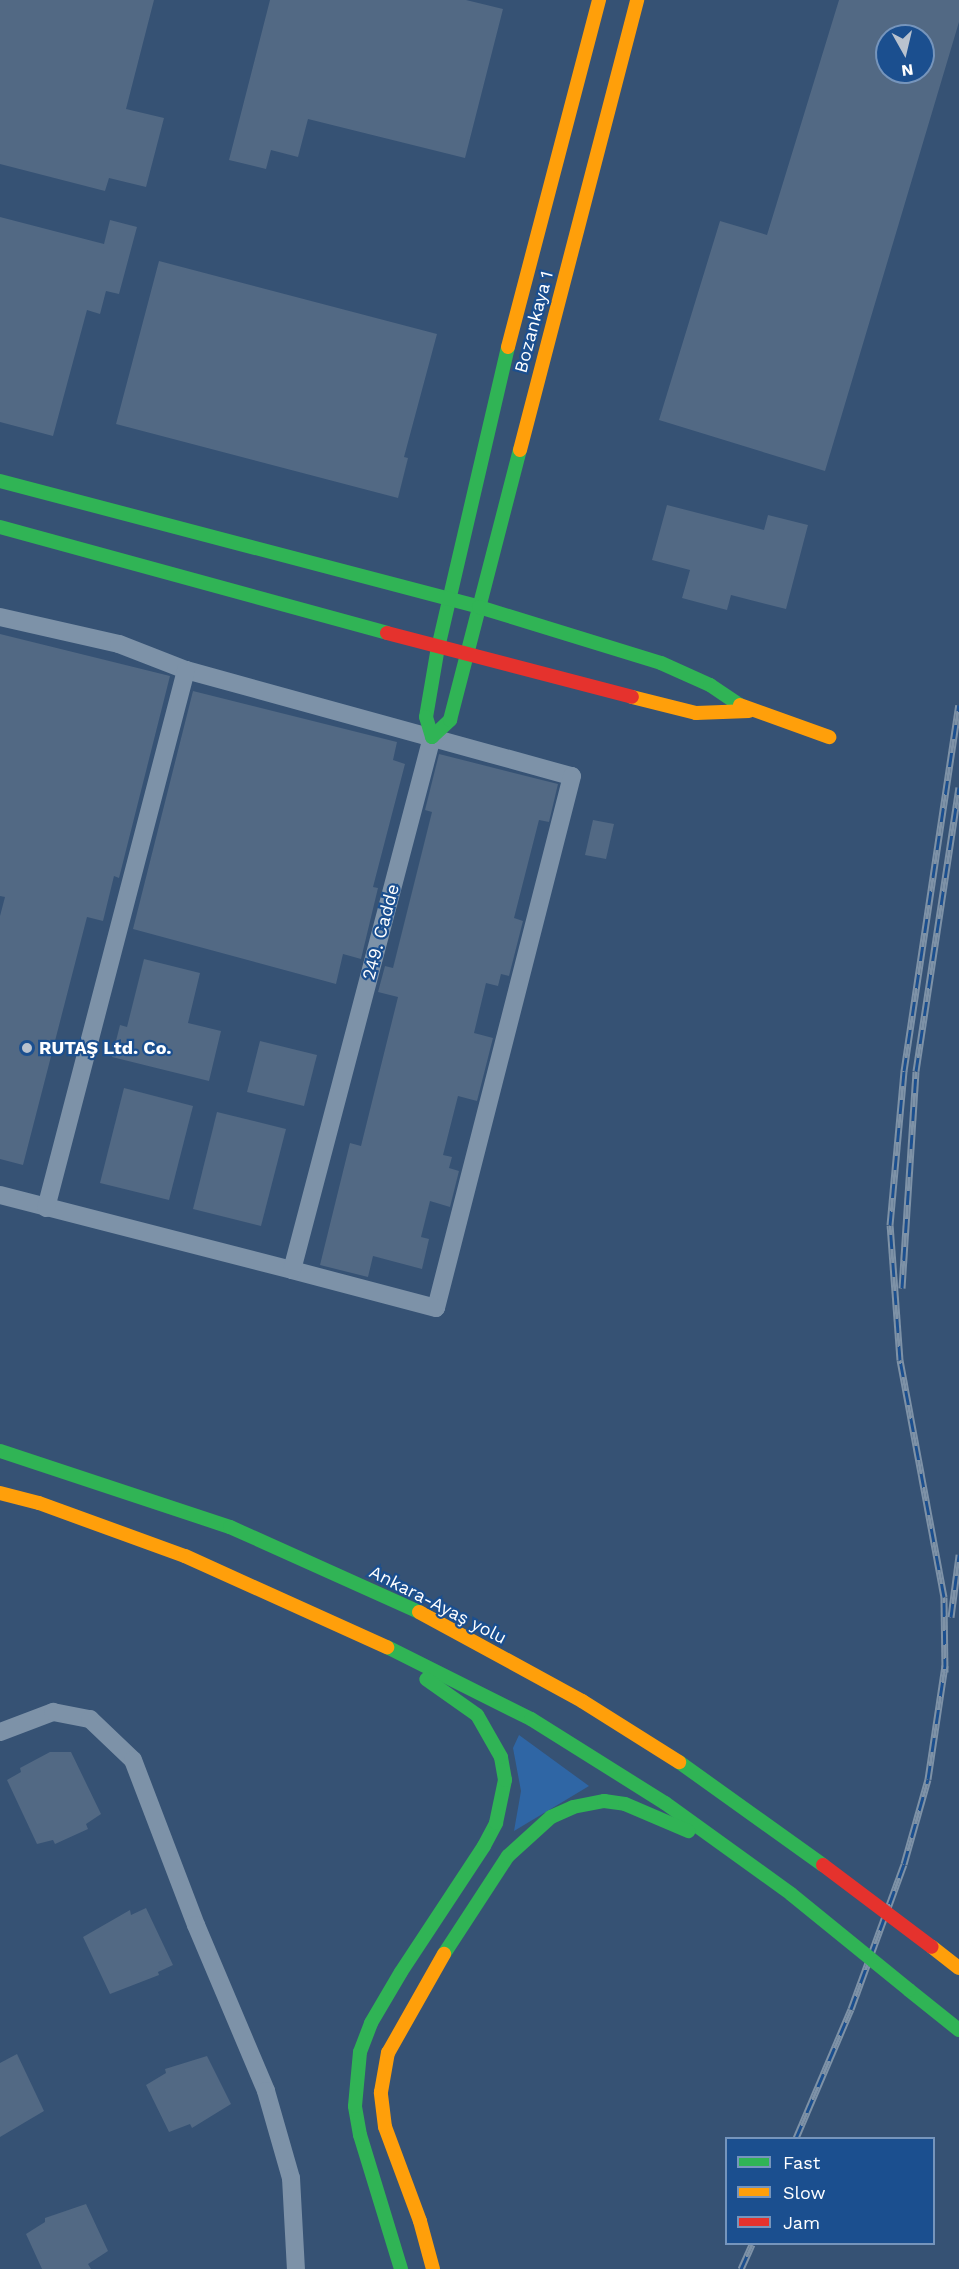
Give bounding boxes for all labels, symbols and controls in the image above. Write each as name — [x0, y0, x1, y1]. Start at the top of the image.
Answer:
north arrow — [875, 24, 935, 84]
text: N — [900, 60, 914, 81]
street label: Bozankaya 1 — [510, 268, 558, 376]
street label: 249. Cadde — [358, 882, 404, 982]
place label: RUTAŞ Ltd. Co. — [39, 1037, 171, 1059]
marker: RUTAŞ Ltd. Co. — [20, 1041, 34, 1055]
street label: Ankara-Ayaş yolu — [366, 1561, 510, 1649]
legend — [725, 2137, 935, 2245]
text: Fast — [783, 2152, 820, 2173]
text: Slow — [783, 2182, 826, 2203]
text: Jam — [783, 2212, 820, 2233]

